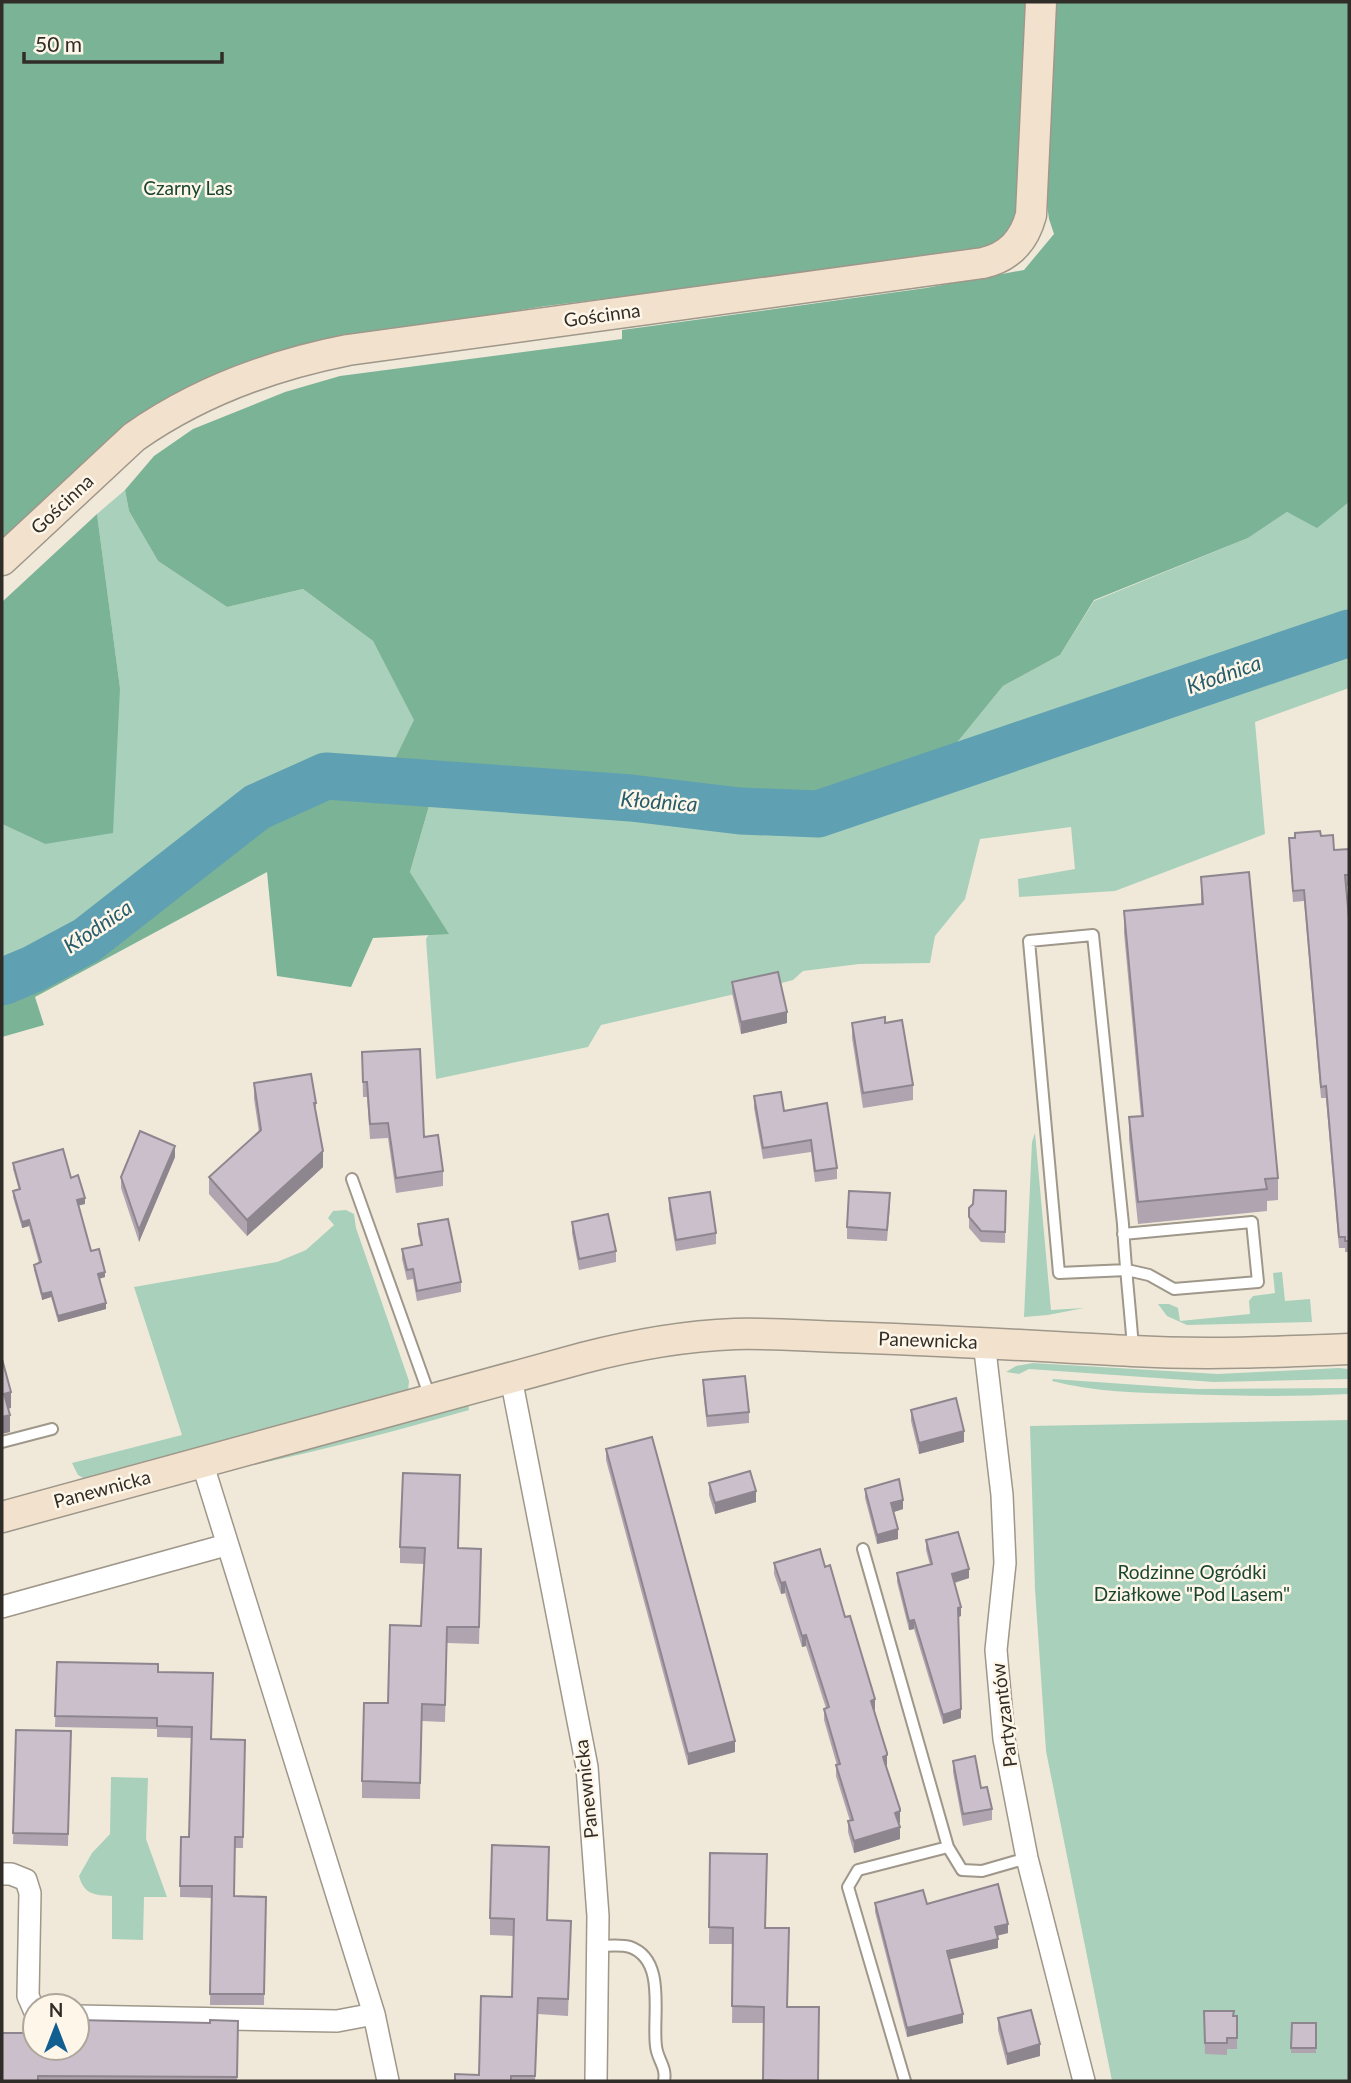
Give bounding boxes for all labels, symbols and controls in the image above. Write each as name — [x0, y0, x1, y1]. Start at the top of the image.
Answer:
scale bar — [24, 21, 222, 65]
text: 50 m — [35, 31, 82, 56]
park label: Czarny Las — [143, 176, 233, 199]
street label: Gościnna — [562, 298, 642, 331]
street label: Gościnna — [26, 469, 98, 538]
water label: Kłodnica — [1183, 649, 1264, 698]
water label: Kłodnica — [620, 785, 698, 816]
water label: Kłodnica — [58, 894, 136, 958]
street label: Panewnicka — [878, 1326, 978, 1353]
street label: Panewnicka — [51, 1465, 153, 1512]
park label: Rodzinne Ogródki Działkowe "Pod Lasem" — [1094, 1560, 1290, 1605]
street label: Partyzantów — [986, 1662, 1021, 1769]
street label: Panewnicka — [569, 1738, 602, 1840]
north arrow — [21, 1992, 91, 2062]
text: N — [49, 1998, 63, 2021]

